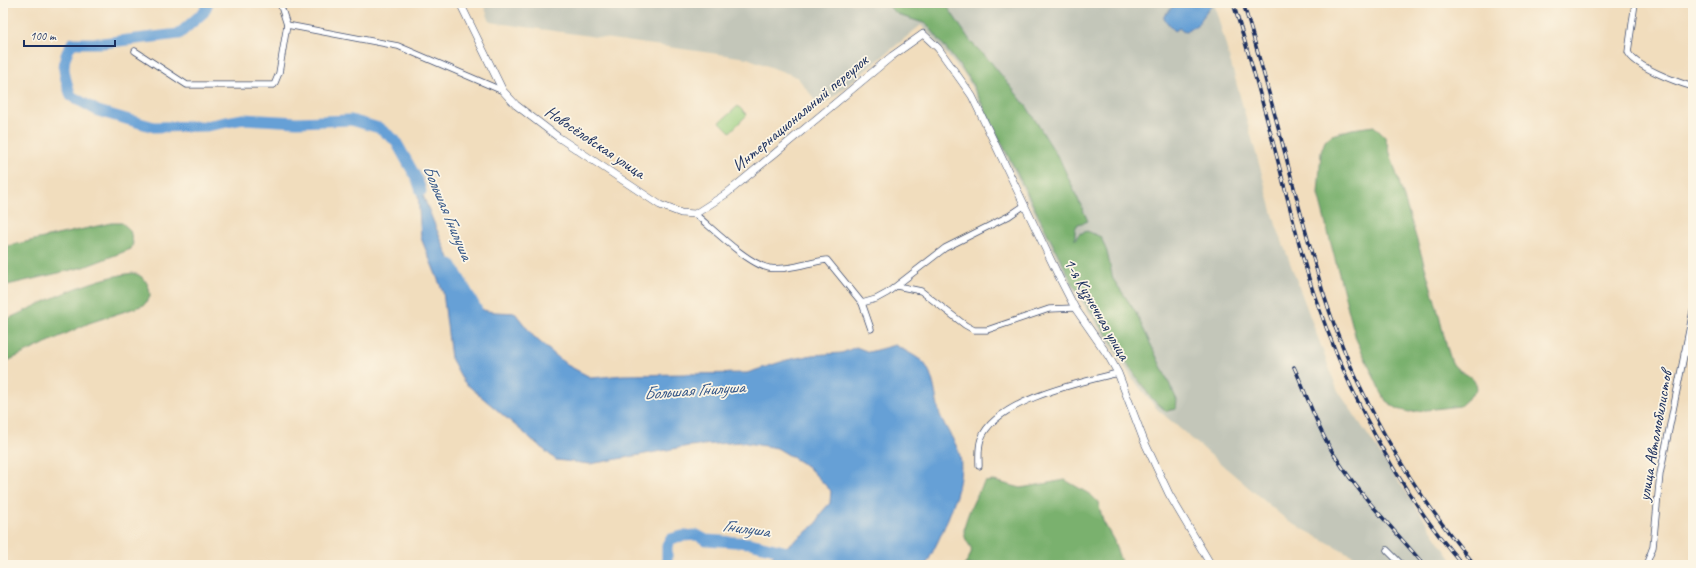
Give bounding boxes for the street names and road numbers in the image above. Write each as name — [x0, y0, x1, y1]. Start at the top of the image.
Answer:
street label: Интернациональный переулок — [728, 49, 874, 176]
street label: Новосёловская улица — [541, 101, 651, 184]
street label: 1-я Кузнечная улица — [1058, 254, 1135, 365]
street label: улица Автомобилистов — [1633, 365, 1677, 504]

